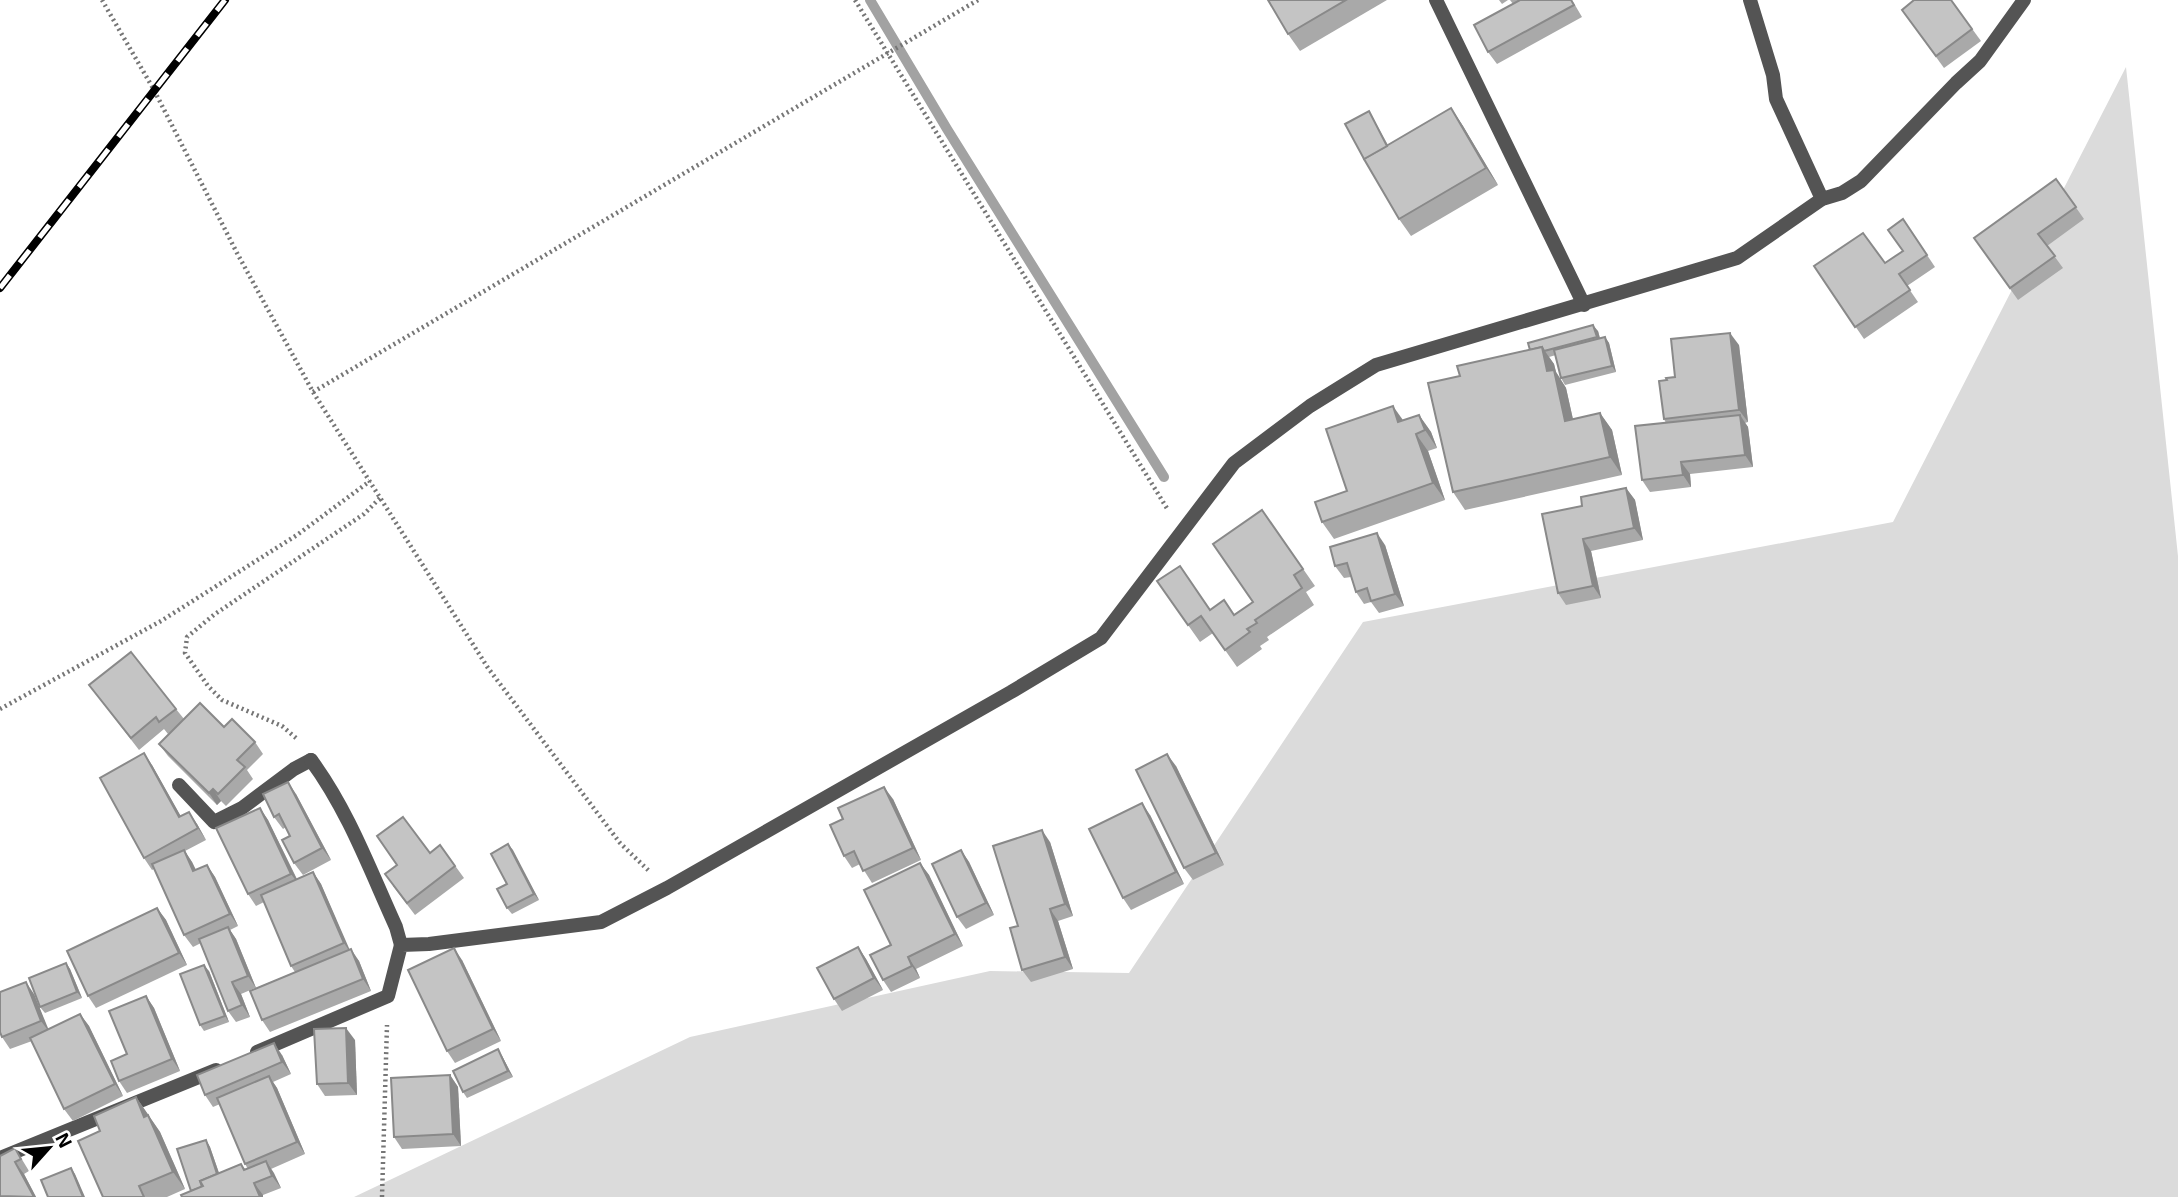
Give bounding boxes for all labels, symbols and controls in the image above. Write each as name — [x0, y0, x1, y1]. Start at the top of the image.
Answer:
north arrow — [14, 1113, 84, 1183]
text: N — [51, 1129, 78, 1151]

